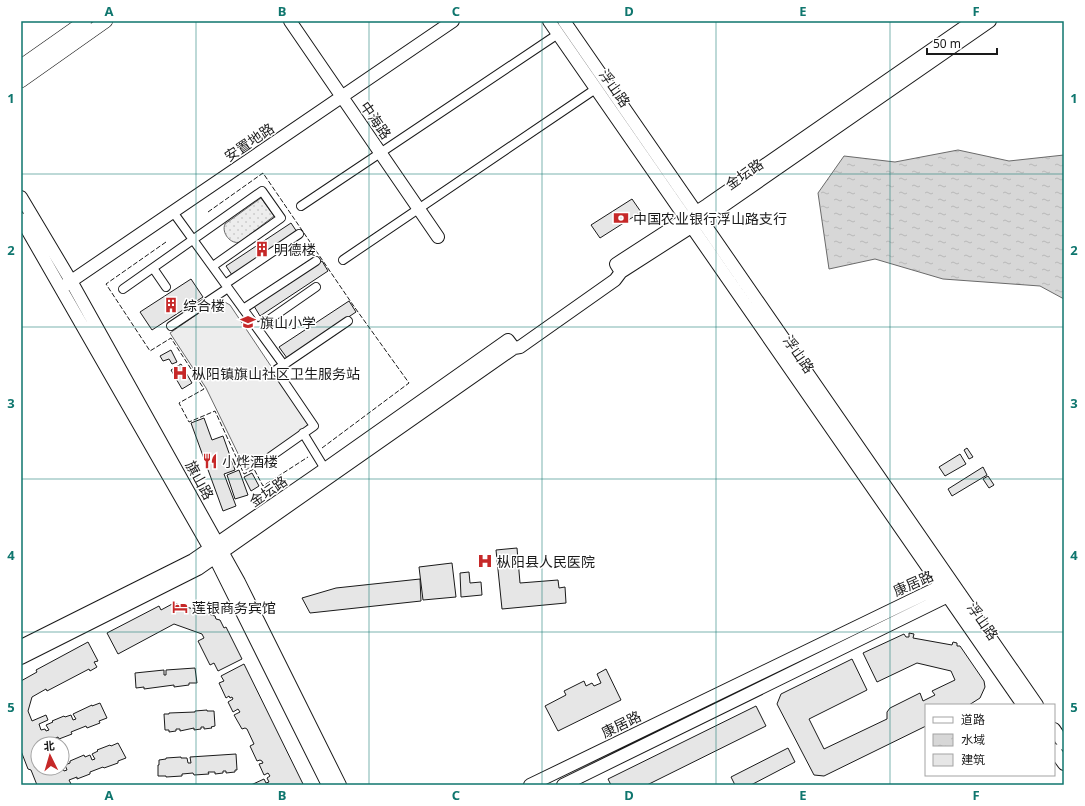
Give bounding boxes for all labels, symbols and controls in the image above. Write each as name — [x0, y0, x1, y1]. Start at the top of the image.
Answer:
text: A — [105, 2, 114, 20]
text: B — [278, 2, 286, 20]
text: C — [452, 2, 460, 20]
text: D — [624, 2, 634, 20]
text: E — [799, 2, 807, 20]
text: F — [972, 2, 980, 20]
scale bar — [927, 30, 997, 56]
text: 50 m — [933, 35, 961, 52]
street label: 浮山路 — [595, 65, 635, 111]
text: 1 — [7, 89, 15, 107]
text: 1 — [1070, 89, 1078, 107]
street label: 中海路 — [356, 97, 396, 143]
street label: 安置地路 — [220, 118, 278, 166]
street label: 金坛路 — [721, 154, 767, 194]
bank icon: 中国农业银行浮山路支行 — [612, 209, 630, 227]
place label: 中国农业银行浮山路支行 — [633, 209, 787, 228]
building icon: 明德楼 — [253, 240, 271, 258]
place label: 明德楼 — [274, 240, 316, 259]
text: 2 — [7, 241, 15, 259]
text: 2 — [1070, 241, 1078, 259]
building icon: 综合楼 — [162, 296, 180, 314]
place label: 综合楼 — [183, 296, 225, 315]
school or university icon: 旗山小学 — [239, 313, 257, 331]
place label: 旗山小学 — [260, 313, 316, 332]
street label: 浮山路 — [779, 331, 819, 377]
hospital icon: 枞阳镇旗山社区卫生服务站 — [171, 364, 189, 382]
place label: 枞阳镇旗山社区卫生服务站 — [192, 364, 360, 383]
text: 3 — [7, 394, 15, 412]
text: 3 — [1070, 394, 1078, 412]
restaurant icon: 小烨酒楼 — [201, 452, 219, 470]
place label: 小烨酒楼 — [222, 452, 278, 471]
street label: 旗山路 — [182, 457, 218, 503]
street label: 金坛路 — [245, 471, 291, 511]
text: 4 — [7, 546, 15, 564]
text: 4 — [1070, 546, 1078, 564]
hospital icon: 枞阳县人民医院 — [476, 552, 494, 570]
place label: 枞阳县人民医院 — [497, 552, 595, 571]
street label: 康居路 — [890, 566, 936, 600]
hotel icon: 莲银商务宾馆 — [171, 598, 189, 616]
place label: 莲银商务宾馆 — [192, 598, 276, 617]
street label: 浮山路 — [963, 598, 1003, 644]
text: 5 — [7, 698, 15, 716]
text: 5 — [1070, 698, 1078, 716]
legend — [925, 704, 1055, 776]
street label: 康居路 — [598, 706, 644, 742]
text: 道路 — [961, 711, 985, 728]
text: 水域 — [961, 731, 985, 748]
north arrow — [30, 736, 70, 776]
text: 北 — [43, 738, 55, 753]
text: 建筑 — [961, 751, 985, 768]
text: A — [105, 786, 114, 804]
text: B — [278, 786, 286, 804]
text: C — [452, 786, 460, 804]
text: D — [624, 786, 634, 804]
text: E — [799, 786, 807, 804]
text: F — [972, 786, 980, 804]

